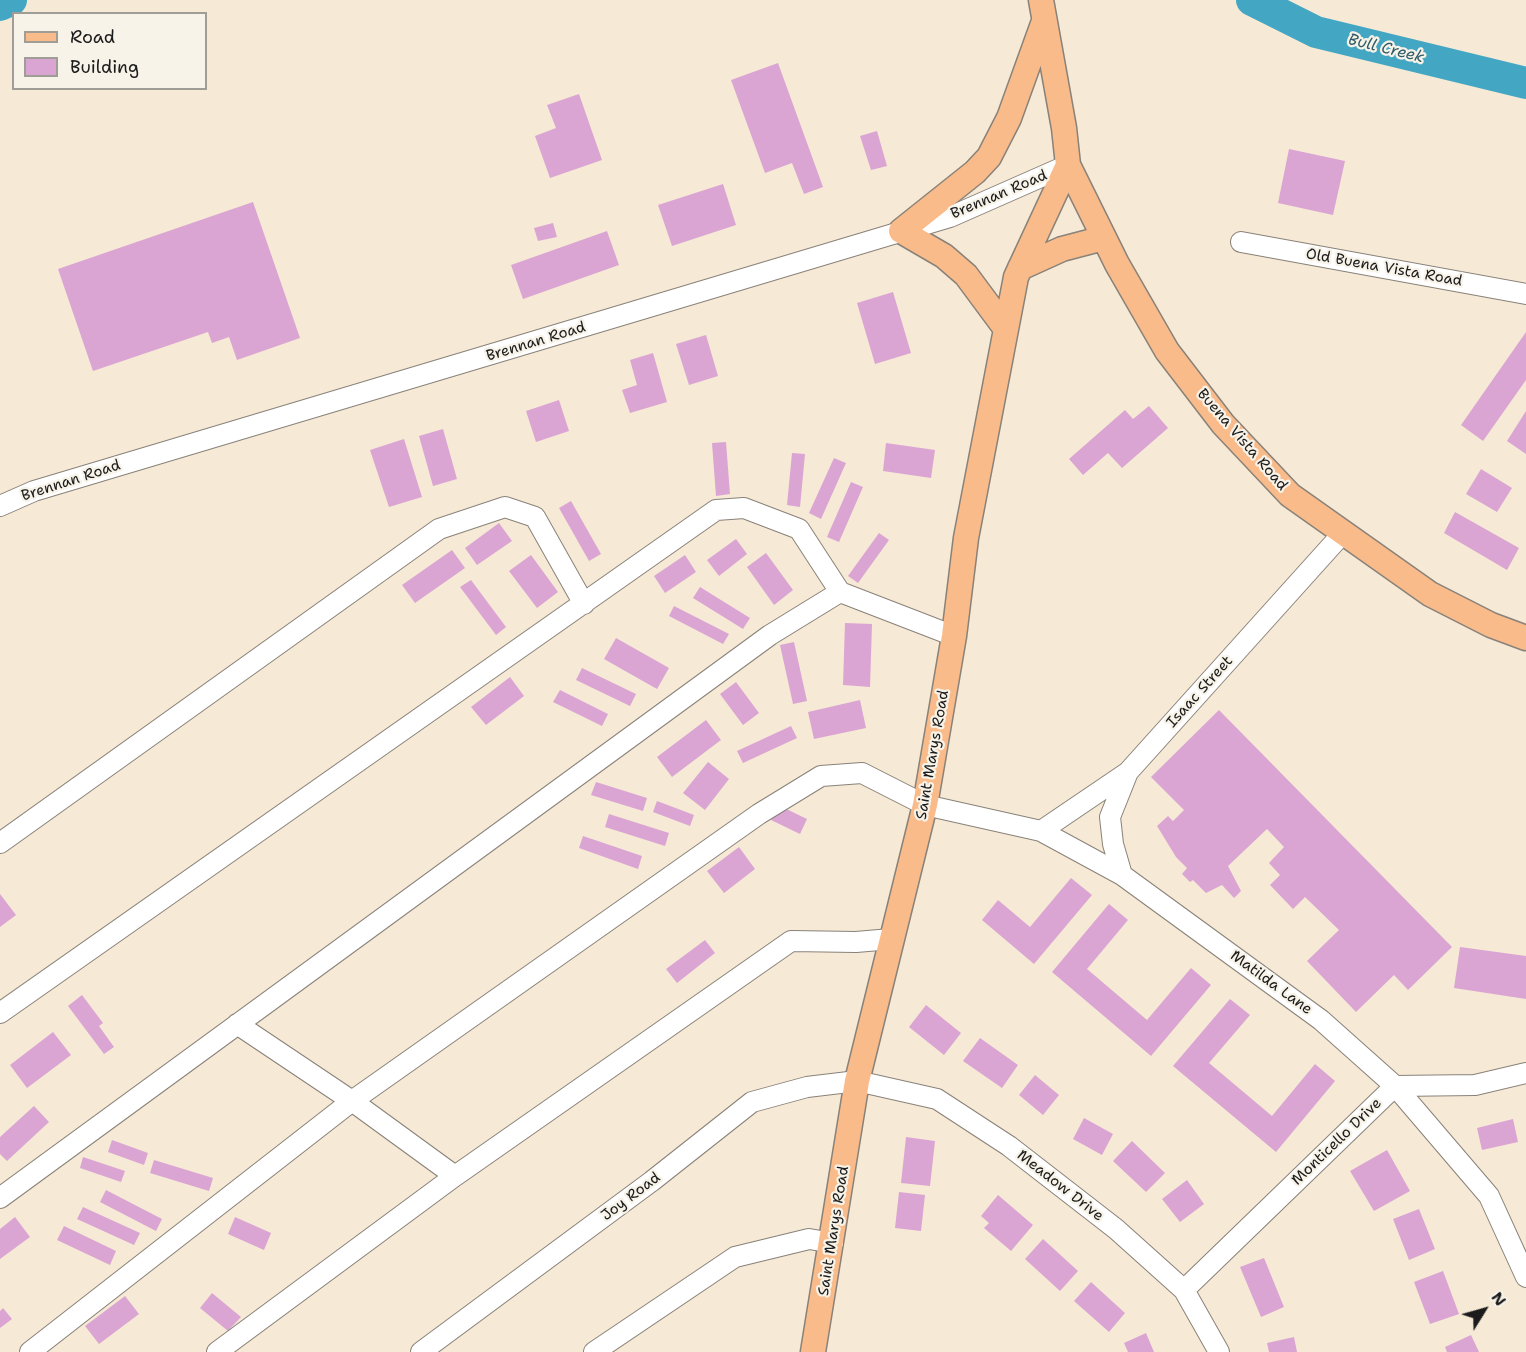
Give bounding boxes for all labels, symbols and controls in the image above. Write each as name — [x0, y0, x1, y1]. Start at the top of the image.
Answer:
legend — [12, 12, 207, 90]
text: Road — [70, 25, 115, 49]
water label: Bull Creek — [1346, 30, 1426, 68]
text: Building — [70, 55, 139, 79]
street label: Brennan Road — [948, 167, 1050, 223]
street label: Old Buena Vista Road — [1304, 245, 1464, 291]
street label: Brennan Road — [484, 318, 588, 366]
street label: Buena Vista Road — [1193, 386, 1291, 494]
street label: Brennan Road — [19, 457, 123, 505]
street label: Isaac Street — [1163, 652, 1237, 732]
street label: Saint Marys Road — [913, 689, 953, 821]
street label: Matilda Lane — [1226, 947, 1316, 1019]
street label: Monticello Drive — [1288, 1095, 1386, 1189]
street label: Meadow Drive — [1013, 1147, 1107, 1225]
street label: Saint Marys Road — [815, 1165, 853, 1297]
street label: Joy Road — [598, 1169, 664, 1225]
north arrow — [1454, 1280, 1514, 1340]
text: N — [1487, 1287, 1511, 1310]

